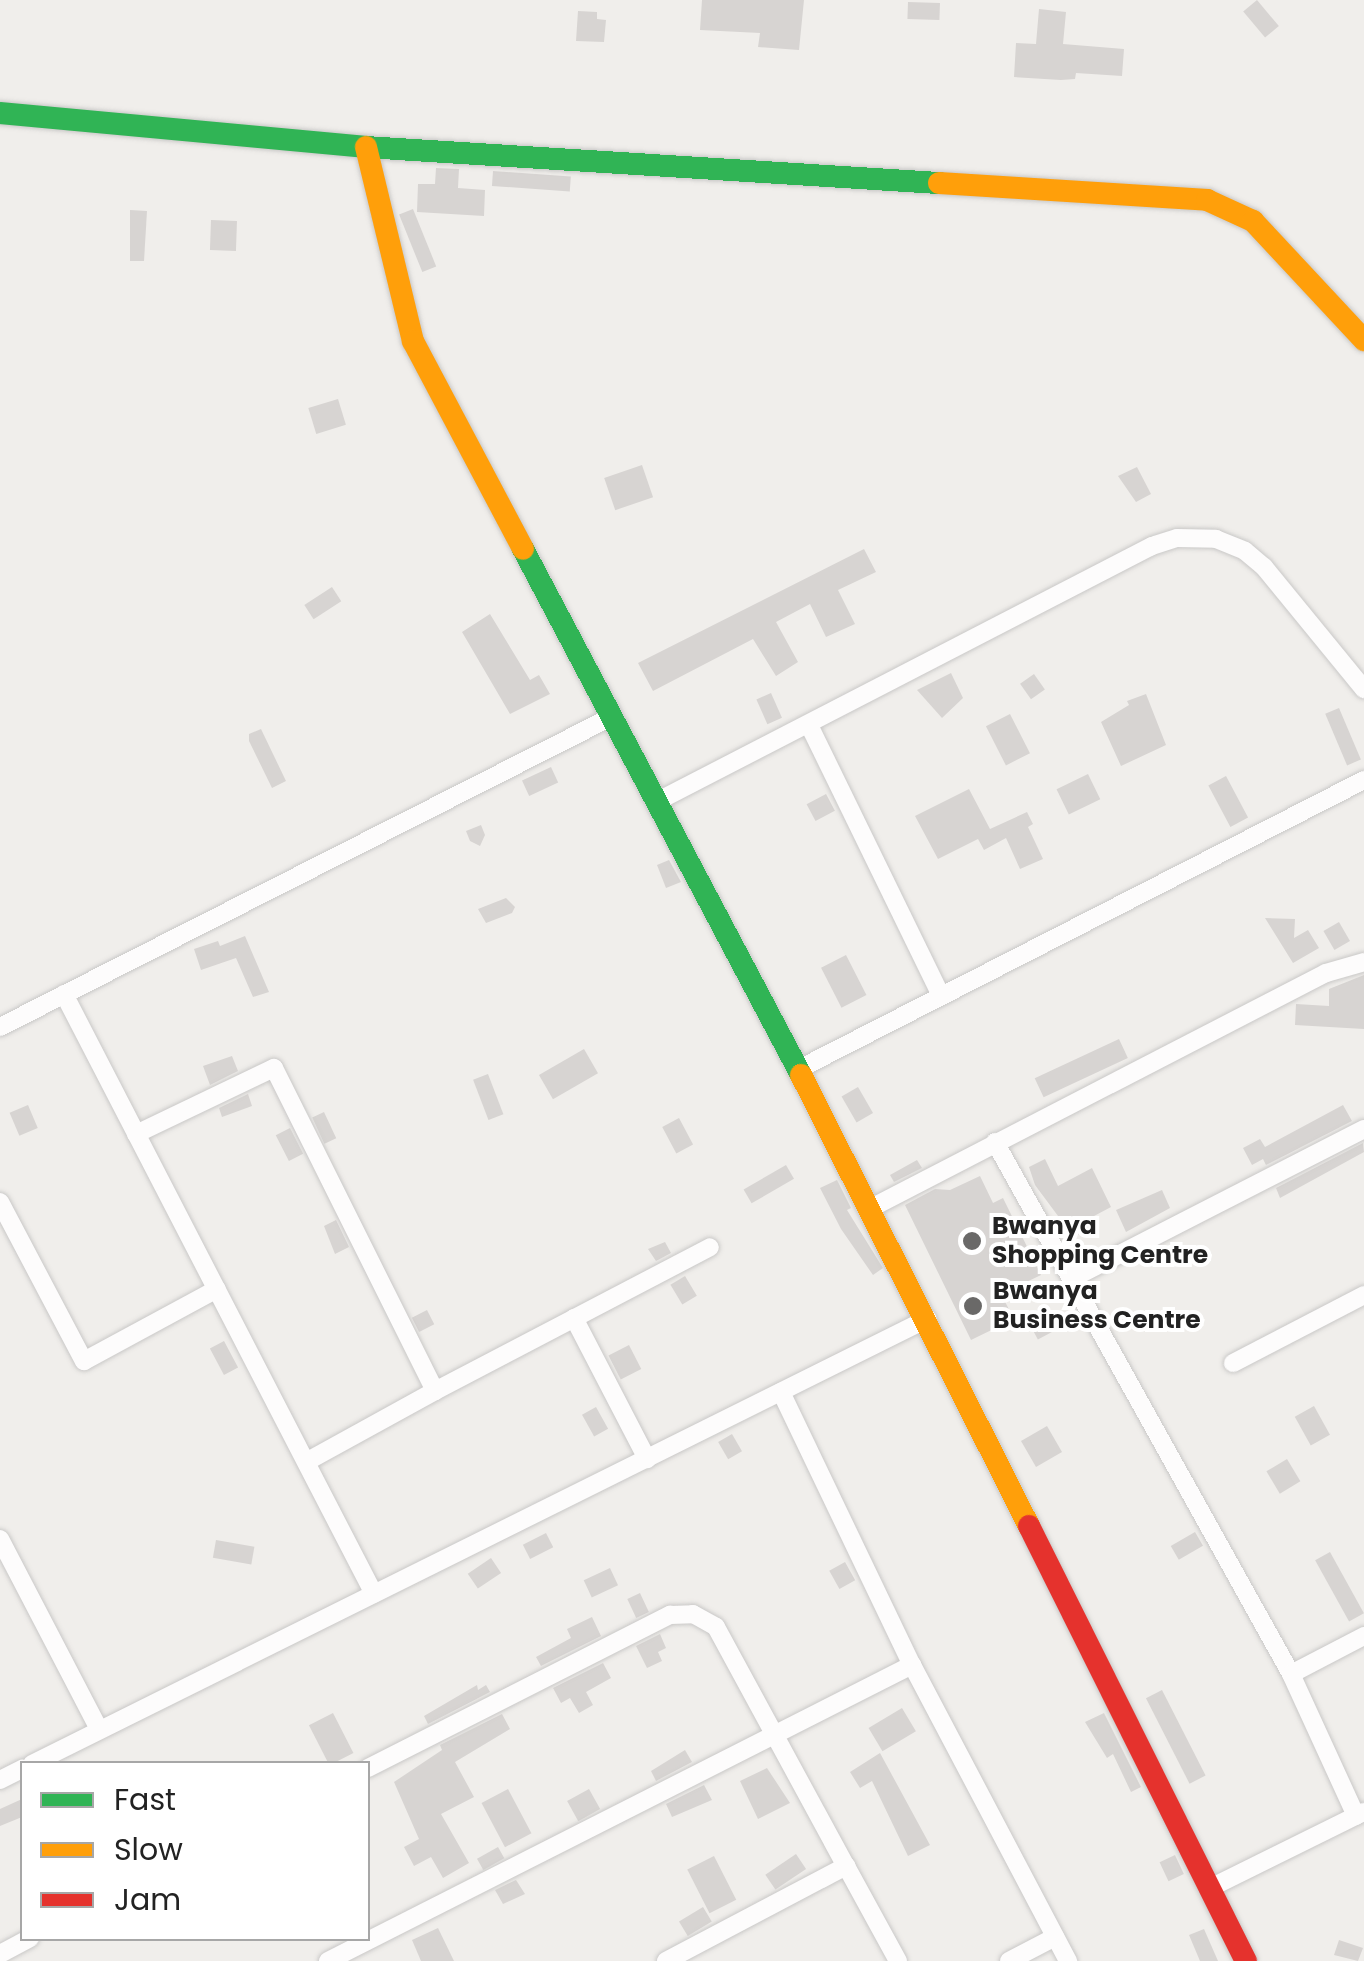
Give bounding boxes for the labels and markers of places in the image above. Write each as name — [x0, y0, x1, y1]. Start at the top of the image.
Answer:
place label: Bwanya Shopping Centre — [992, 1212, 1208, 1271]
marker: Bwanya Shopping Centre — [961, 1230, 983, 1252]
place label: Bwanya Business Centre — [993, 1277, 1201, 1336]
marker: Bwanya Business Centre — [962, 1295, 984, 1317]

